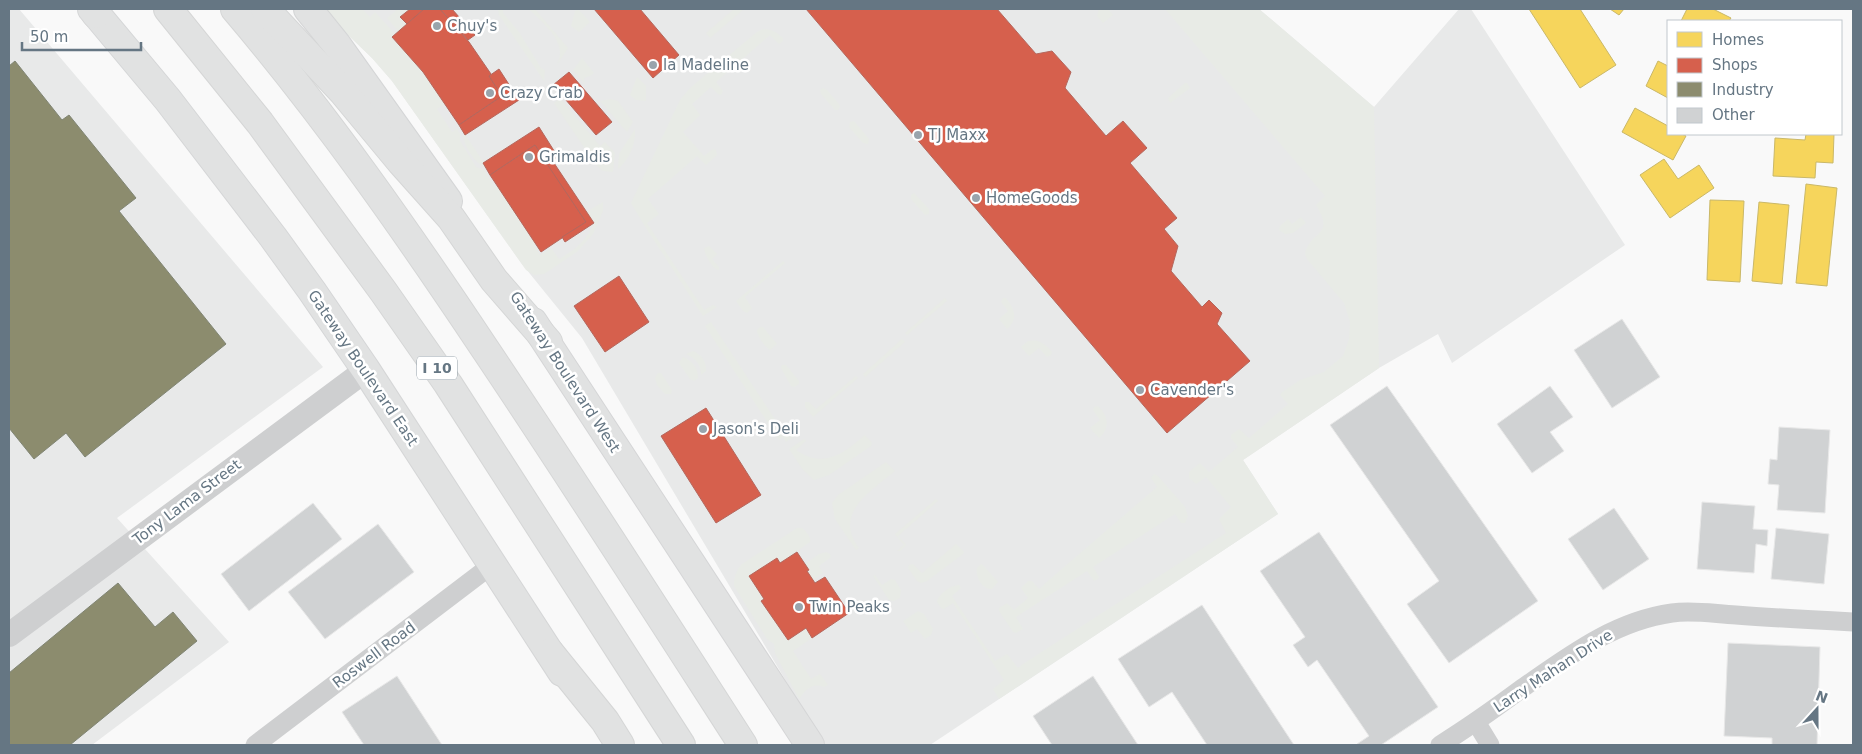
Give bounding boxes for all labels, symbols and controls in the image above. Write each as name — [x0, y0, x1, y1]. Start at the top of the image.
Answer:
place label: Chuy's — [447, 17, 497, 35]
scale bar — [22, 20, 141, 52]
marker: Chuy's — [431, 20, 443, 32]
legend — [1667, 20, 1842, 135]
text: 50 m — [30, 28, 68, 46]
text: Homes — [1712, 31, 1764, 49]
place label: la Madeline — [663, 56, 749, 74]
text: Shops — [1712, 56, 1758, 74]
marker: la Madeline — [647, 59, 659, 71]
text: Industry — [1712, 81, 1774, 99]
place label: Crazy Crab — [500, 84, 583, 102]
marker: Crazy Crab — [484, 87, 496, 99]
text: Other — [1712, 106, 1755, 124]
place label: TJ Maxx — [927, 126, 986, 144]
marker: TJ Maxx — [912, 129, 924, 141]
place label: Grimaldis — [539, 148, 611, 166]
marker: Grimaldis — [523, 151, 535, 163]
place label: HomeGoods — [986, 189, 1078, 207]
marker: HomeGoods — [970, 192, 982, 204]
street label: Gateway Boulevard East — [304, 287, 422, 449]
street label: Gateway Boulevard West — [506, 288, 624, 456]
road number: I 10 — [417, 356, 457, 379]
place label: Cavender's — [1150, 381, 1234, 399]
marker: Cavender's — [1134, 384, 1146, 396]
place label: Jason's Deli — [712, 420, 799, 438]
marker: Jason's Deli — [697, 423, 709, 435]
street label: Tony Lama Street — [129, 455, 245, 549]
place label: Twin Peaks — [808, 598, 890, 616]
marker: Twin Peaks — [793, 601, 805, 613]
street label: Roswell Road — [329, 618, 419, 692]
street label: Larry Mahan Drive — [1490, 626, 1616, 716]
north arrow — [1792, 684, 1842, 734]
text: N — [1813, 687, 1830, 706]

